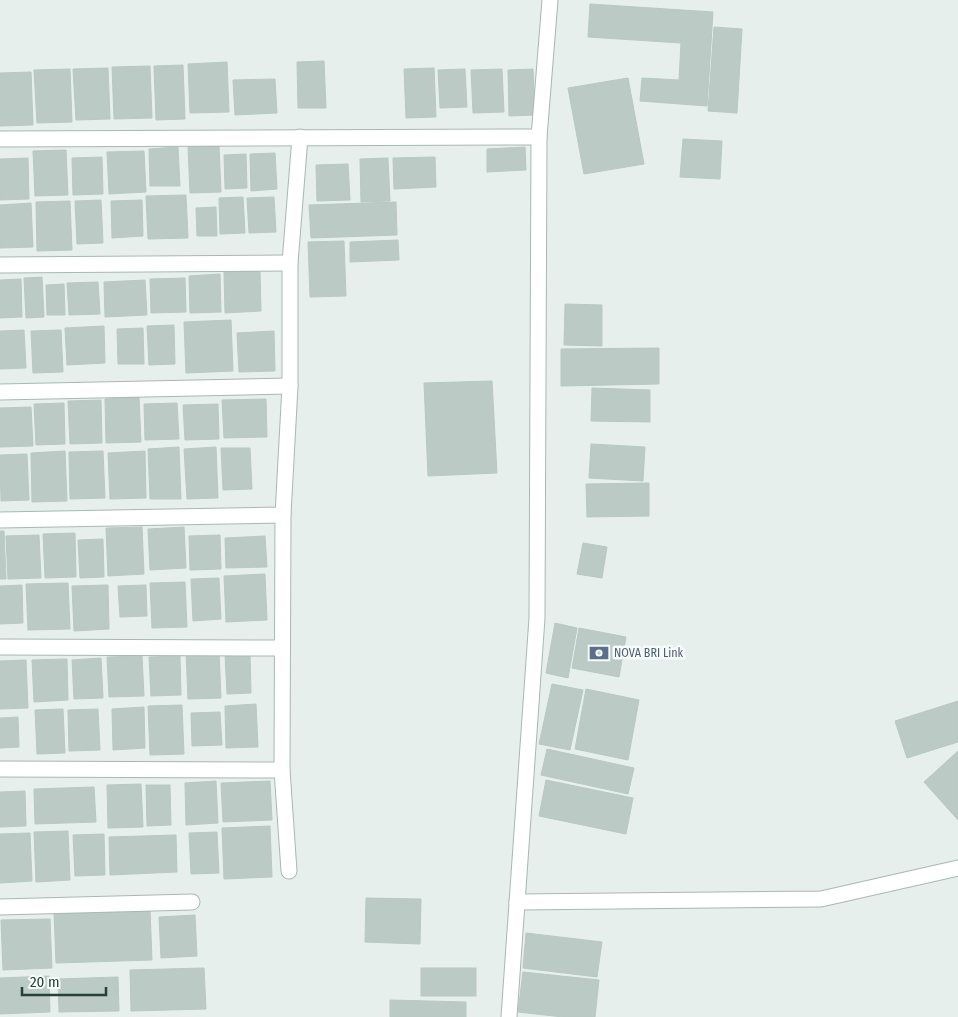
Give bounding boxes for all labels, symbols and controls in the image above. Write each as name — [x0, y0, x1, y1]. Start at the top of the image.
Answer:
bank icon: NOVA BRI Link — [588, 642, 610, 664]
place label: NOVA BRI Link — [614, 646, 684, 660]
scale bar — [22, 964, 106, 996]
text: 20 m — [30, 973, 60, 991]

